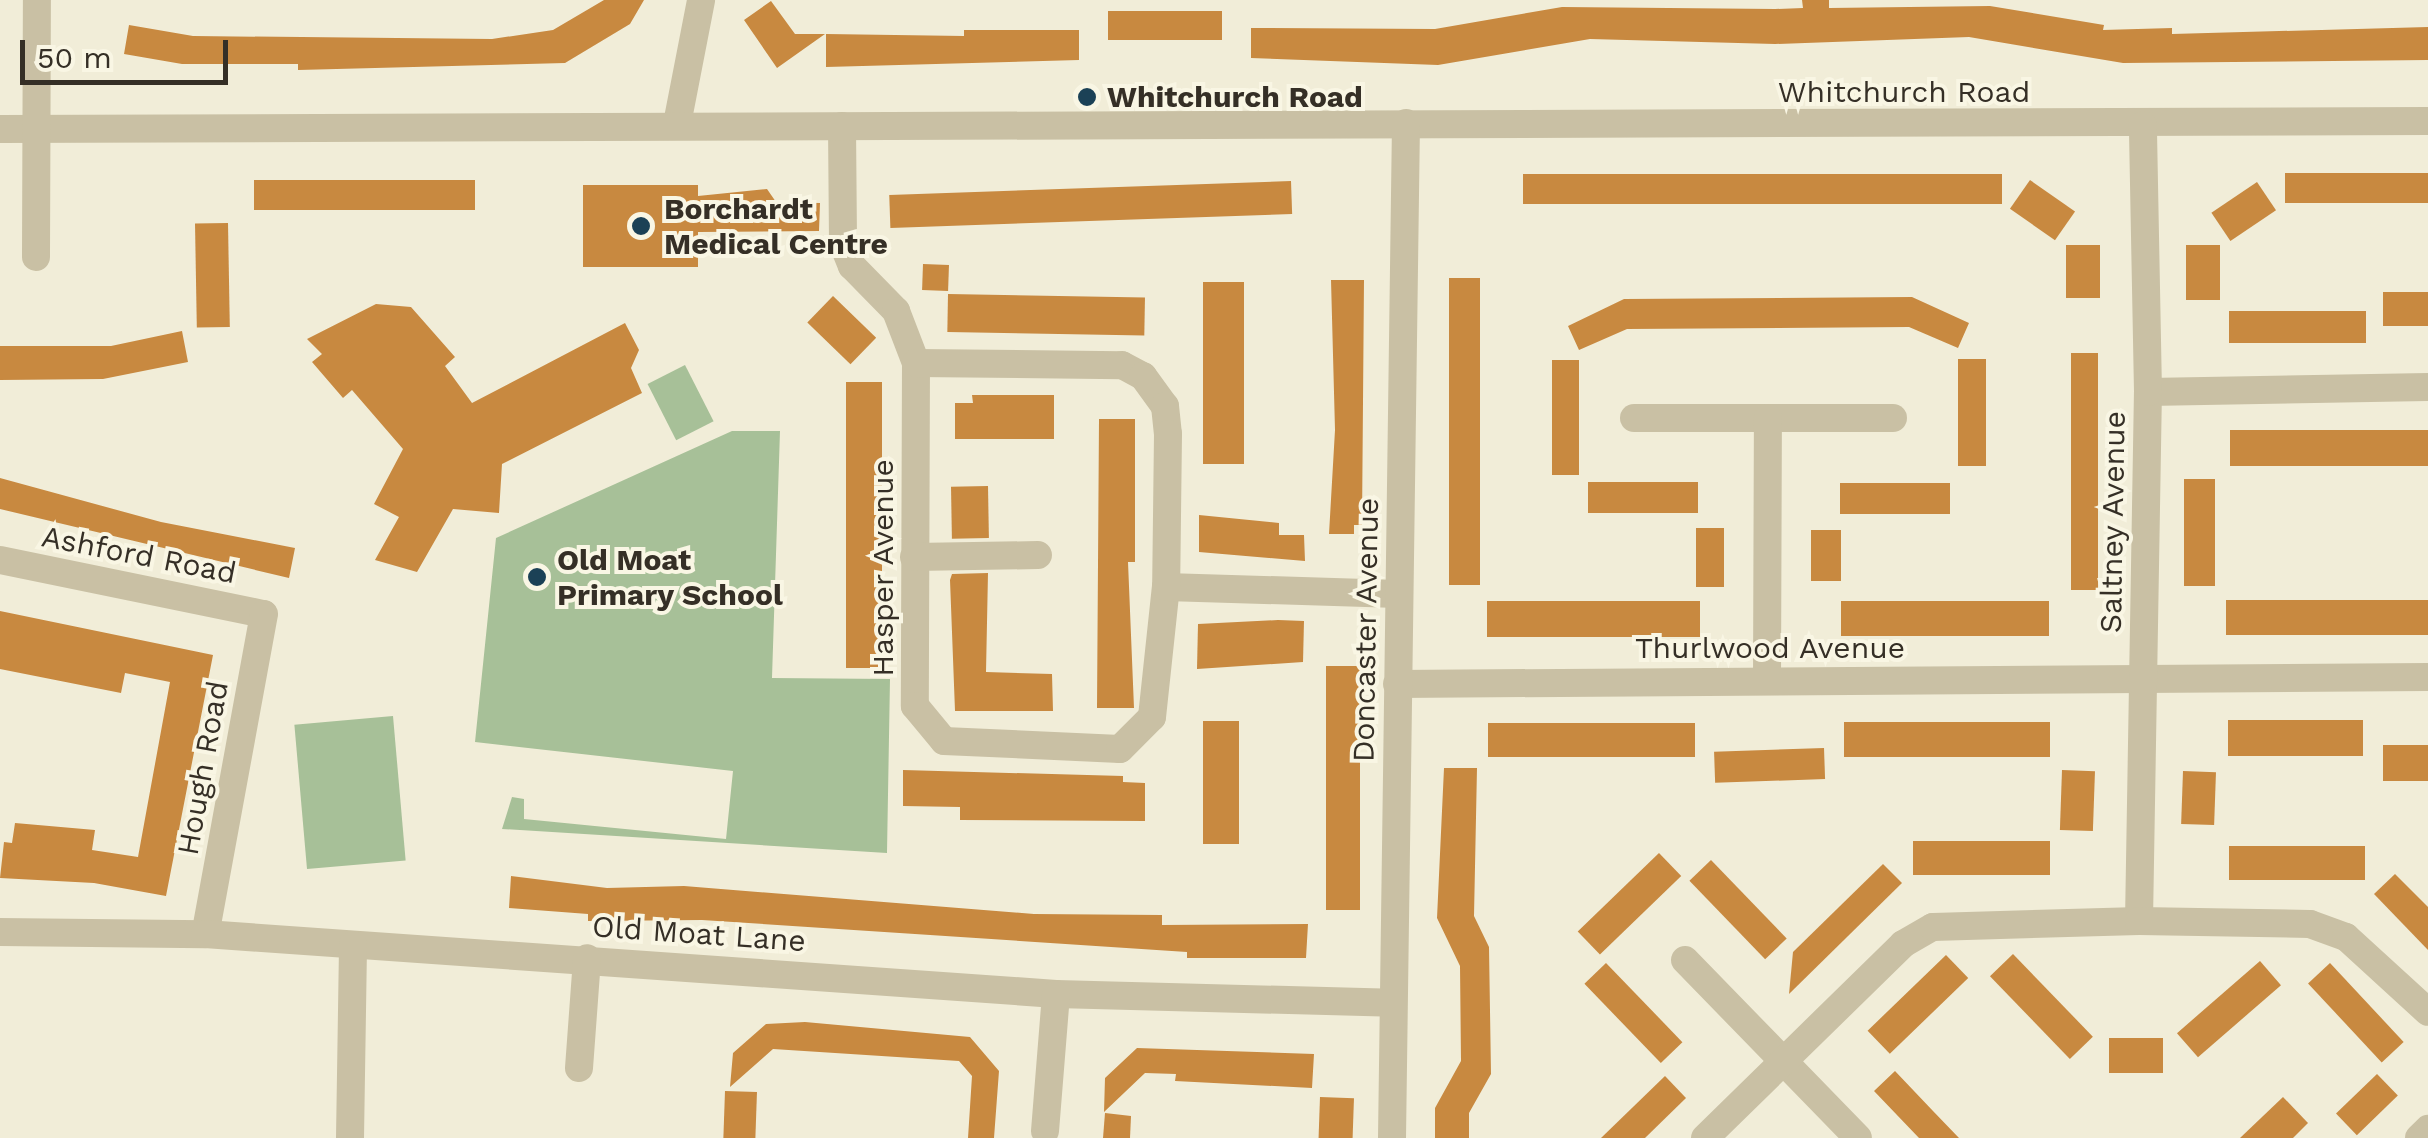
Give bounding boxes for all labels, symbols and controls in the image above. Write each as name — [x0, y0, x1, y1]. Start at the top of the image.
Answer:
scale bar — [25, 20, 232, 82]
text: 50 m — [37, 40, 112, 75]
street label: Whitchurch Road — [1778, 74, 2030, 110]
place label: Whitchurch Road — [1107, 79, 1363, 115]
marker: Whitchurch Road — [1076, 86, 1098, 108]
place label: Borchardt Medical Centre — [664, 191, 888, 262]
marker: Borchardt Medical Centre — [628, 213, 654, 239]
street label: Saltney Avenue — [2093, 410, 2133, 634]
street label: Hasper Avenue — [865, 458, 901, 678]
street label: Doncaster Avenue — [1346, 497, 1386, 763]
street label: Ashford Road — [39, 519, 239, 591]
place label: Old Moat Primary School — [557, 542, 783, 612]
marker: Old Moat Primary School — [526, 566, 548, 588]
street label: Thurlwood Avenue — [1634, 630, 1906, 666]
street label: Hough Road — [170, 678, 236, 858]
street label: Old Moat Lane — [591, 909, 807, 959]

